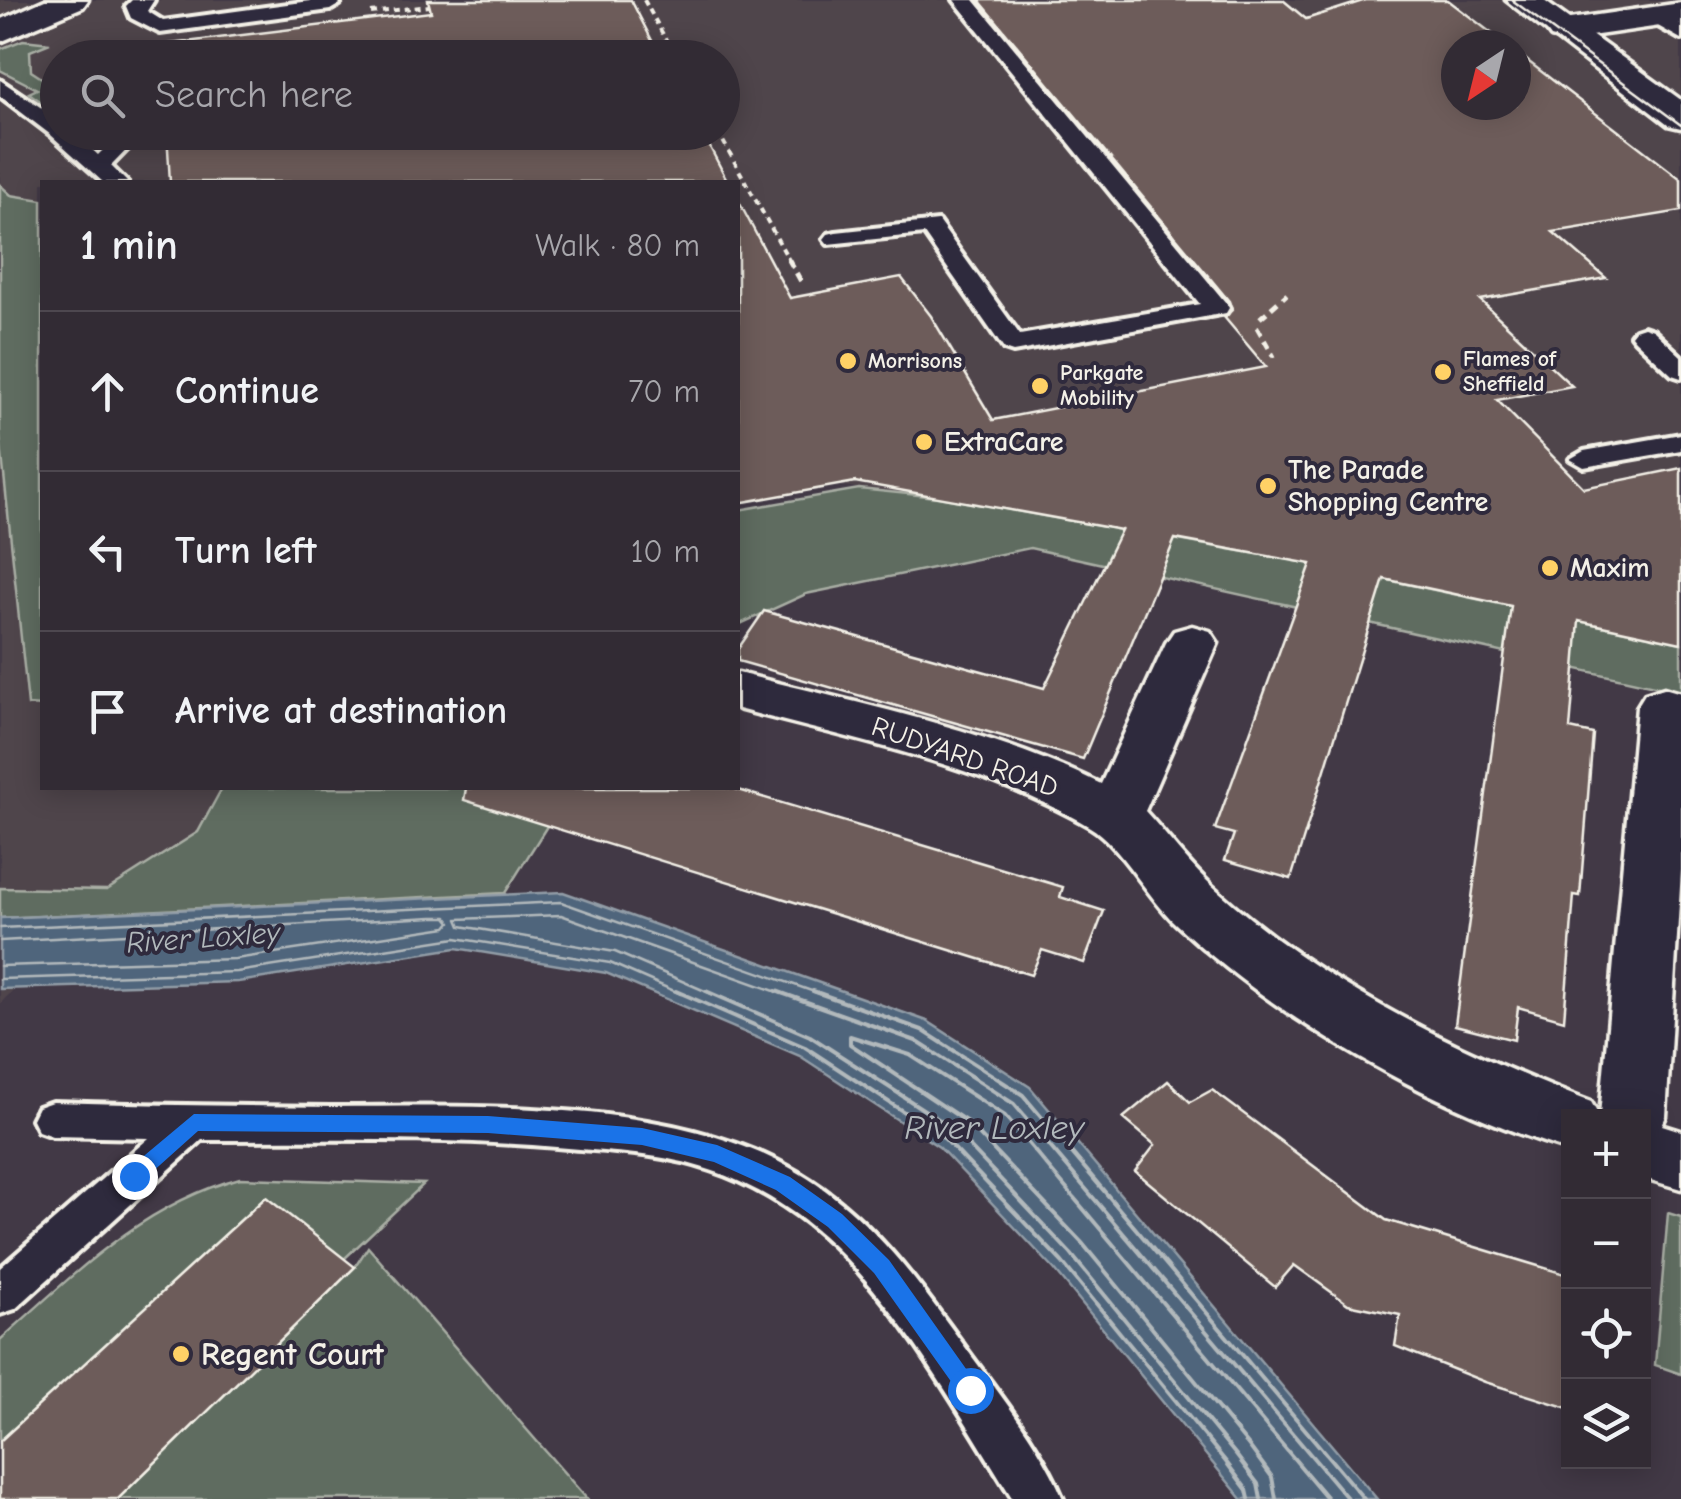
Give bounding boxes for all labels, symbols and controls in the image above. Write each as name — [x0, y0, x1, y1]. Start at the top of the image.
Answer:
north arrow — [1441, 30, 1531, 120]
search box — [40, 40, 740, 150]
icon: search — [75, 68, 130, 123]
text: Search here — [155, 73, 353, 117]
text: 1 min — [80, 221, 178, 270]
text: Walk · 80 m — [535, 227, 700, 264]
place label: Flames of Sheffield — [1463, 346, 1557, 397]
place label: Morrisons — [868, 348, 962, 374]
marker: Morrisons — [837, 350, 859, 372]
place label: Parkgate Mobility — [1060, 360, 1144, 411]
marker: Flames of Sheffield — [1432, 361, 1454, 383]
icon: ahead — [80, 364, 135, 419]
text: Continue — [175, 369, 319, 413]
text: 70 m — [628, 373, 700, 410]
marker: Parkgate Mobility — [1029, 375, 1051, 397]
place label: ExtraCare — [944, 426, 1064, 458]
marker: ExtraCare — [913, 431, 935, 453]
place label: The Parade Shopping Centre — [1288, 454, 1488, 518]
marker: The Parade Shopping Centre — [1257, 475, 1279, 497]
icon: left — [80, 524, 135, 579]
text: Turn left — [175, 529, 316, 573]
text: 10 m — [631, 533, 700, 570]
place label: Maxim — [1570, 552, 1650, 584]
marker: Maxim — [1539, 557, 1561, 579]
icon: arrive — [80, 684, 135, 739]
text: Arrive at destination — [175, 689, 507, 733]
street label: RUDYARD ROAD — [867, 710, 1063, 804]
water label: River Loxley — [125, 915, 283, 961]
water label: River Loxley — [904, 1107, 1086, 1148]
map controls — [1561, 1109, 1651, 1469]
button: + — [1561, 1109, 1651, 1199]
route end — [112, 1154, 158, 1200]
button: − — [1561, 1199, 1651, 1289]
button: locate — [1561, 1289, 1651, 1379]
place label: Regent Court — [201, 1336, 384, 1373]
marker: Regent Court — [170, 1343, 192, 1365]
route start — [948, 1368, 994, 1414]
button: layers — [1561, 1379, 1651, 1469]

